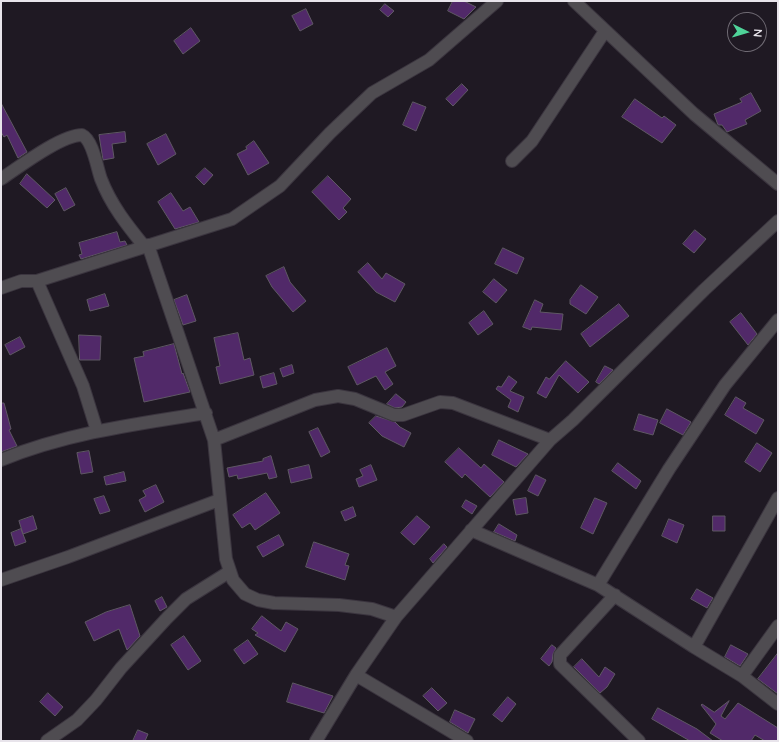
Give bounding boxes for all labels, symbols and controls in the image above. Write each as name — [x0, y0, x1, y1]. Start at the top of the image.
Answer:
north arrow — [727, 12, 767, 52]
text: N — [752, 28, 765, 38]

